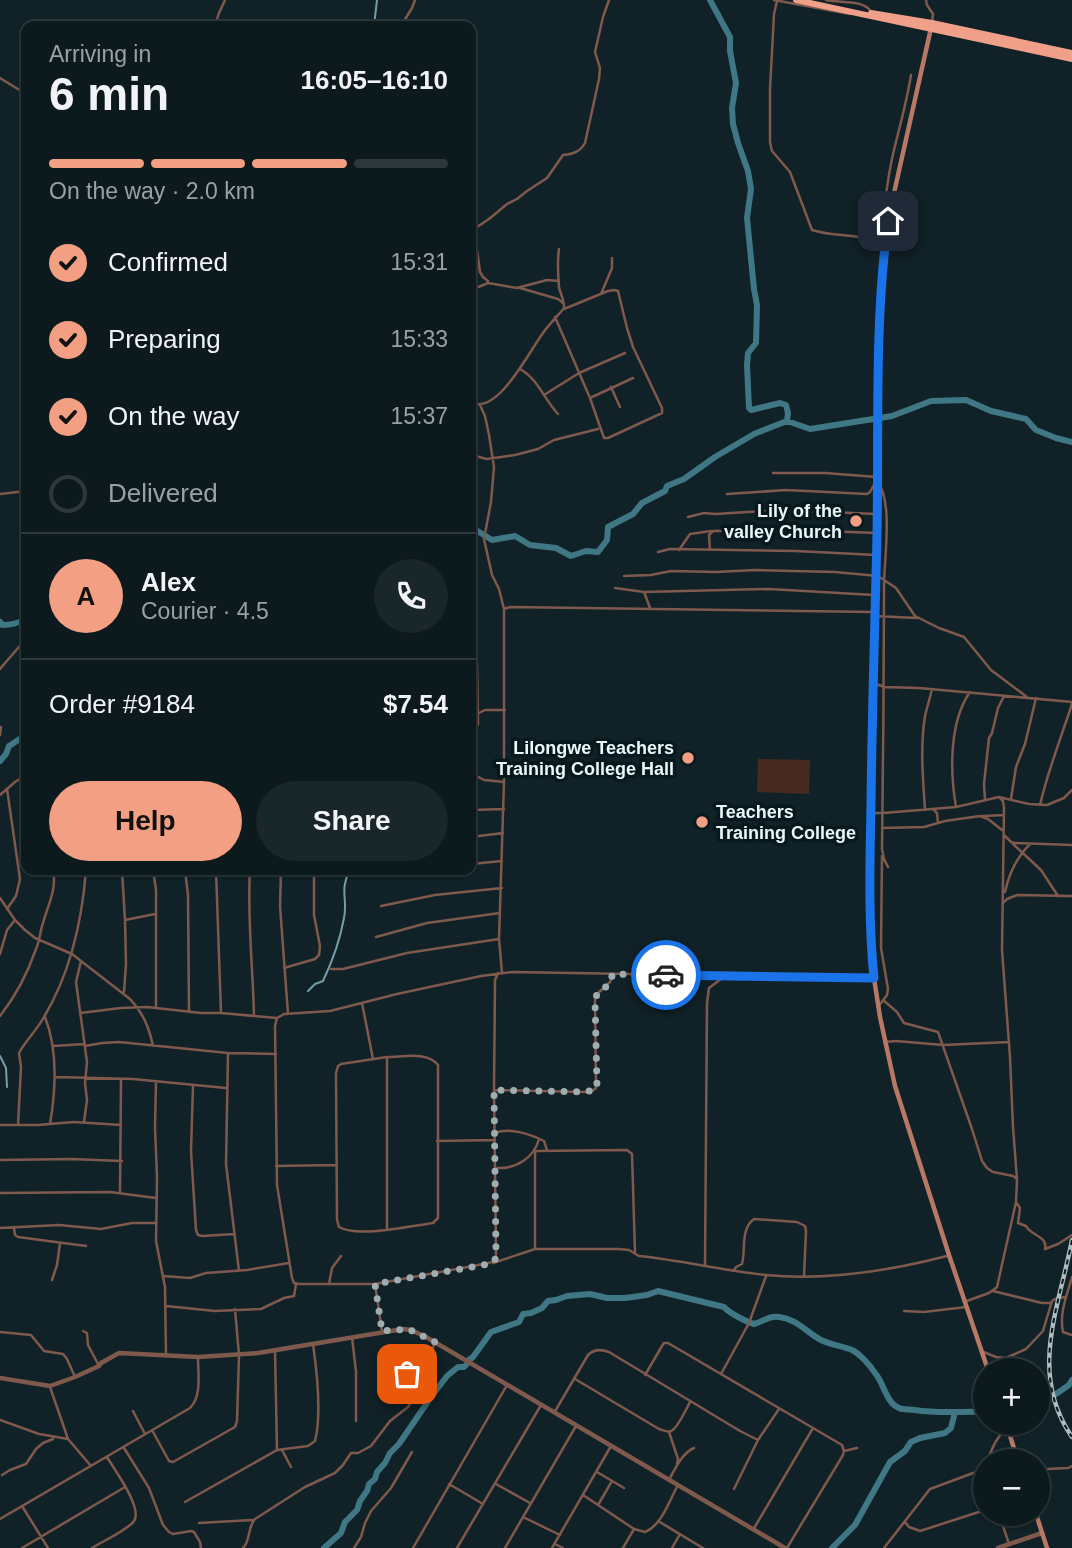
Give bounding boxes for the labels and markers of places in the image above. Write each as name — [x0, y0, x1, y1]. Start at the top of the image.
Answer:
pin — [858, 191, 918, 251]
place label: Lily of the valley Church — [724, 501, 842, 542]
marker: Lily of the valley Church — [848, 513, 864, 529]
place label: Lilongwe Teachers Training College Hall — [496, 738, 674, 779]
marker: Lilongwe Teachers Training College Hall — [680, 750, 696, 766]
place label: Teachers Training College — [716, 802, 856, 843]
marker: Teachers Training College — [694, 814, 710, 830]
pin — [377, 1344, 437, 1404]

